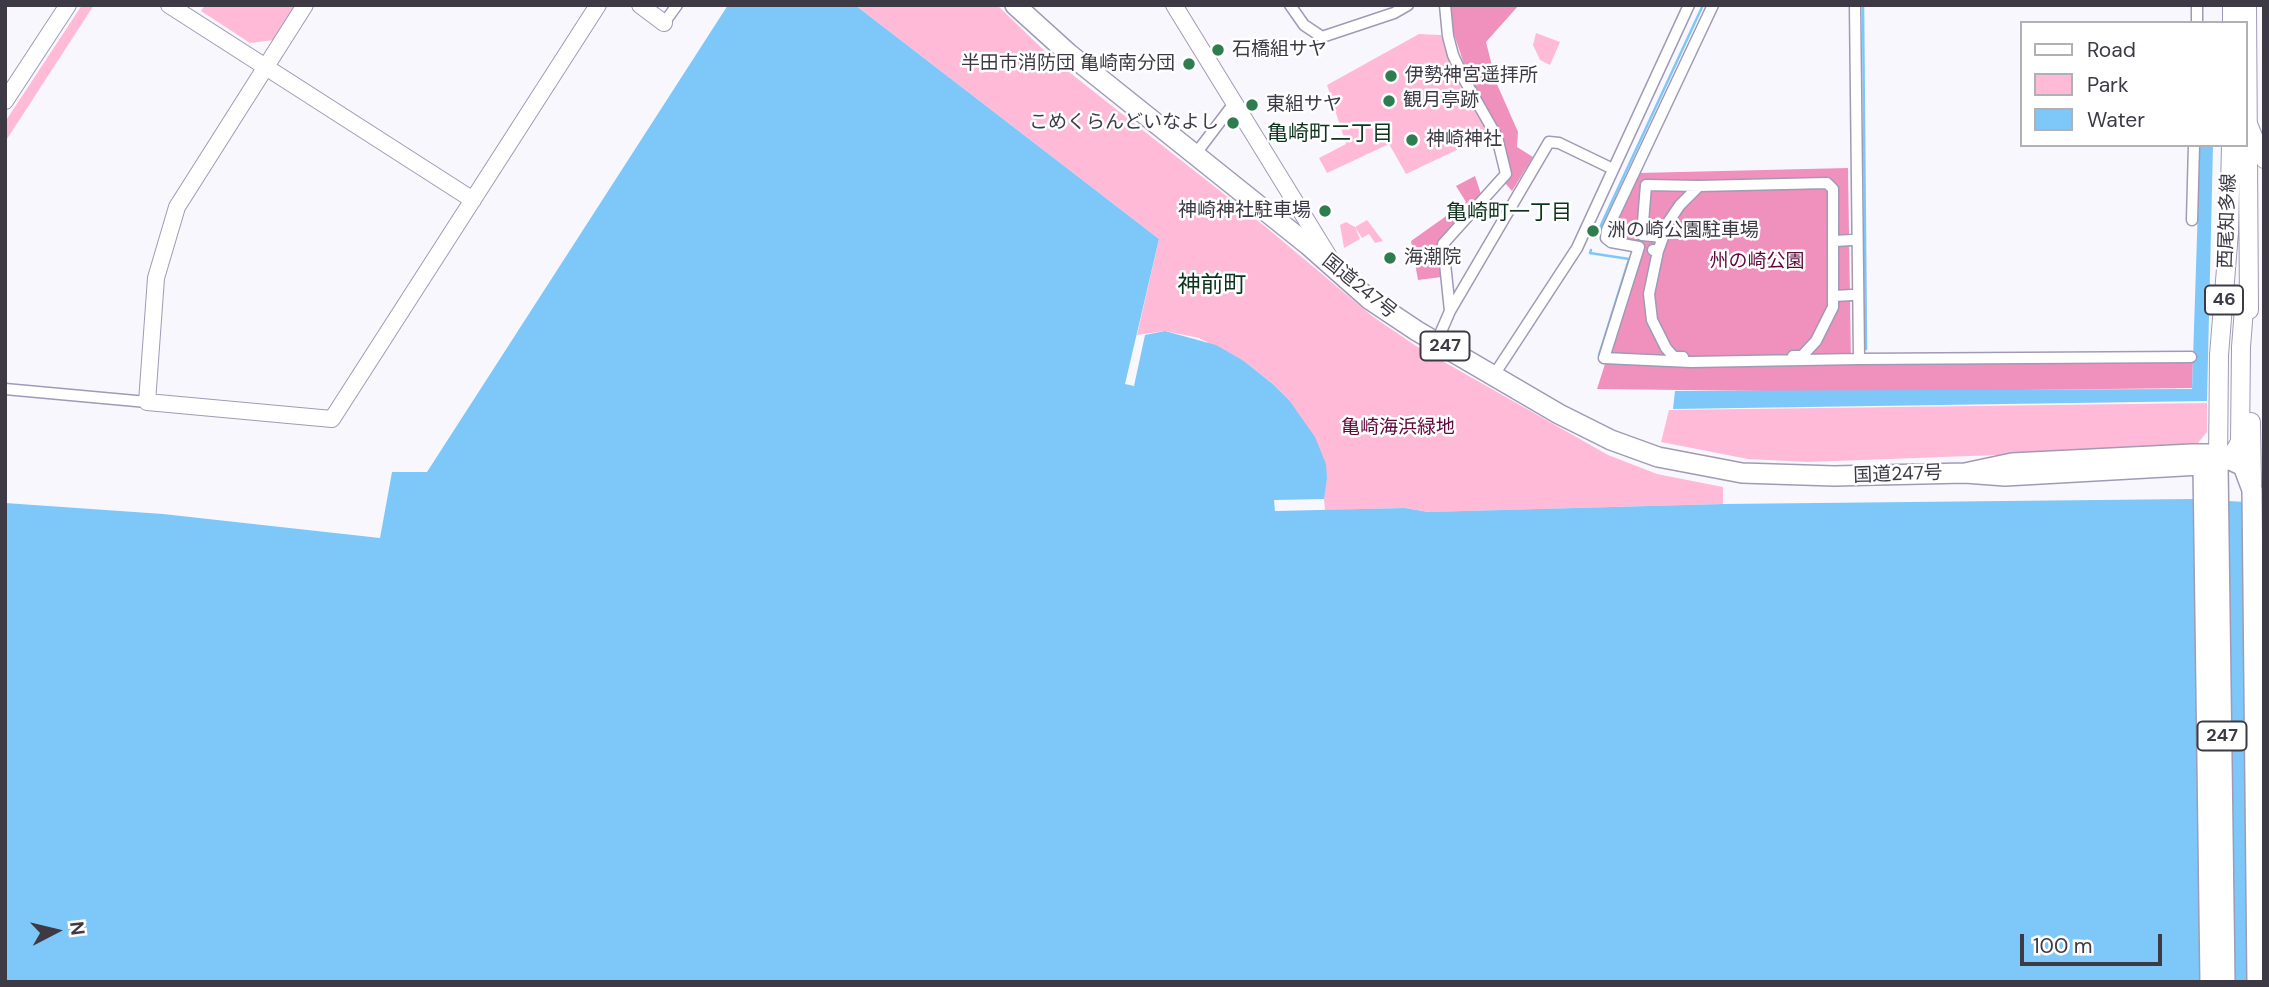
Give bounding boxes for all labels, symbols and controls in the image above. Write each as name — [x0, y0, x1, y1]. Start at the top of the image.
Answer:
legend — [2021, 21, 2248, 147]
text: Road — [2087, 36, 2136, 64]
place label: 石橋組サヤ — [1232, 39, 1327, 61]
marker: 石橋組サヤ — [1210, 42, 1226, 58]
place label: 半田市消防団 亀崎南分団 — [961, 53, 1175, 75]
marker: 半田市消防団 亀崎南分団 — [1181, 56, 1197, 72]
place label: 伊勢神宮遥拝所 — [1405, 65, 1538, 87]
marker: 伊勢神宮遥拝所 — [1383, 68, 1399, 84]
text: Park — [2087, 71, 2128, 99]
place label: 観月亭跡 — [1403, 90, 1479, 112]
marker: 観月亭跡 — [1381, 93, 1397, 109]
place label: 東組サヤ — [1266, 94, 1342, 116]
marker: 東組サヤ — [1244, 97, 1260, 113]
text: Water — [2087, 106, 2145, 134]
place label: こめくらんどいなよし — [1029, 112, 1219, 134]
marker: こめくらんどいなよし — [1225, 115, 1241, 131]
district label: 亀崎町二丁目 — [1267, 121, 1393, 147]
place label: 神崎神社 — [1426, 129, 1502, 151]
marker: 神崎神社 — [1404, 132, 1420, 148]
street label: 西尾知多線 — [2215, 173, 2241, 269]
place label: 神崎神社駐車場 — [1178, 200, 1311, 222]
district label: 亀崎町一丁目 — [1446, 200, 1572, 226]
marker: 神崎神社駐車場 — [1317, 203, 1333, 219]
place label: 洲の崎公園駐車場 — [1607, 220, 1759, 242]
marker: 洲の崎公園駐車場 — [1585, 223, 1601, 239]
place label: 海潮院 — [1404, 247, 1461, 269]
street label: 国道247号 — [1317, 250, 1401, 324]
marker: 海潮院 — [1382, 250, 1398, 266]
park label: 州の崎公園 — [1710, 251, 1804, 273]
district label: 神前町 — [1178, 272, 1246, 300]
road number: 46 — [2205, 286, 2243, 314]
road number: 247 — [1420, 332, 1470, 360]
park label: 亀崎海浜緑地 — [1341, 417, 1455, 439]
street label: 国道247号 — [1853, 462, 1943, 488]
road number: 247 — [2198, 722, 2246, 750]
north arrow — [21, 896, 91, 966]
text: N — [64, 920, 91, 937]
scale bar — [2024, 920, 2166, 964]
text: 100 m — [2033, 932, 2093, 960]

